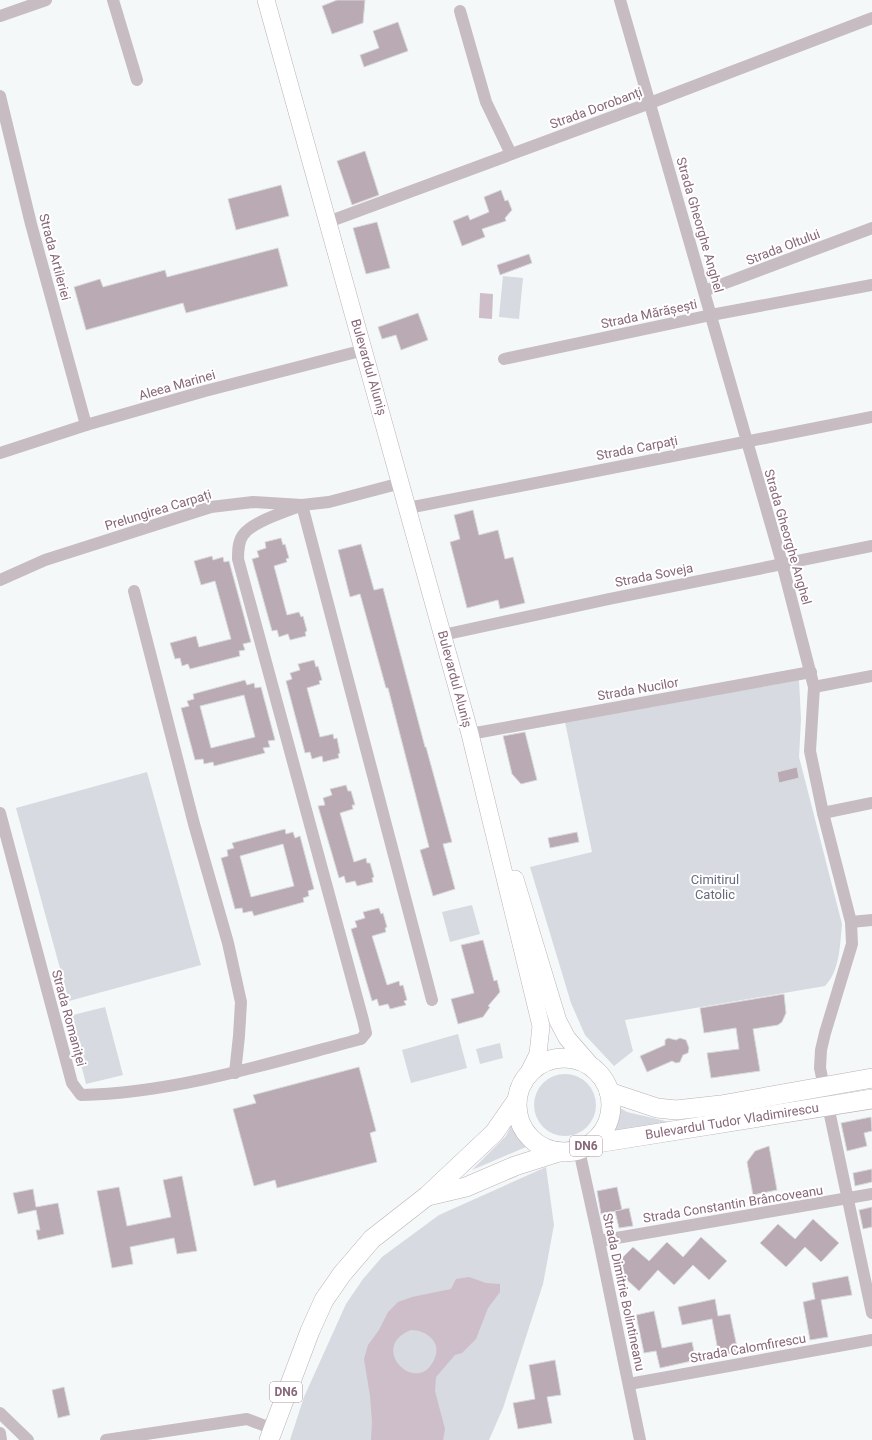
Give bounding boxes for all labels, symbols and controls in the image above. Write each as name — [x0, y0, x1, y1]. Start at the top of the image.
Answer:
street label: Strada Dorobanți — [548, 84, 645, 133]
street label: Strada Gheorghe Anghel — [673, 156, 727, 294]
street label: Strada Artileriei — [36, 212, 74, 302]
street label: Strada Oltului — [744, 226, 822, 268]
street label: Strada Mărășești — [599, 296, 699, 333]
street label: Bulevardul Aluniș — [347, 317, 390, 417]
street label: Aleea Marinei — [137, 367, 217, 403]
street label: Strada Carpați — [595, 433, 679, 464]
street label: Strada Gheorghe Anghel — [761, 468, 815, 606]
street label: Prelungirea Carpați — [103, 487, 213, 534]
street label: Strada Soveja — [614, 560, 694, 590]
street label: Bulevardul Aluniș — [434, 629, 475, 730]
street label: Strada Nucilor — [596, 674, 680, 704]
park label: Cimitirul Catolic — [691, 872, 739, 902]
street label: Strada Romaniței — [48, 968, 89, 1068]
street label: Bulevardul Tudor Vladimirescu — [644, 1100, 820, 1142]
road number: DN6 — [570, 1136, 602, 1156]
street label: Strada Constantin Brâncoveanu — [642, 1182, 824, 1226]
street label: Strada Dimitrie Bolintineanu — [600, 1212, 648, 1372]
street label: Strada Calomfirescu — [689, 1330, 807, 1366]
road number: DN6 — [270, 1382, 302, 1402]

